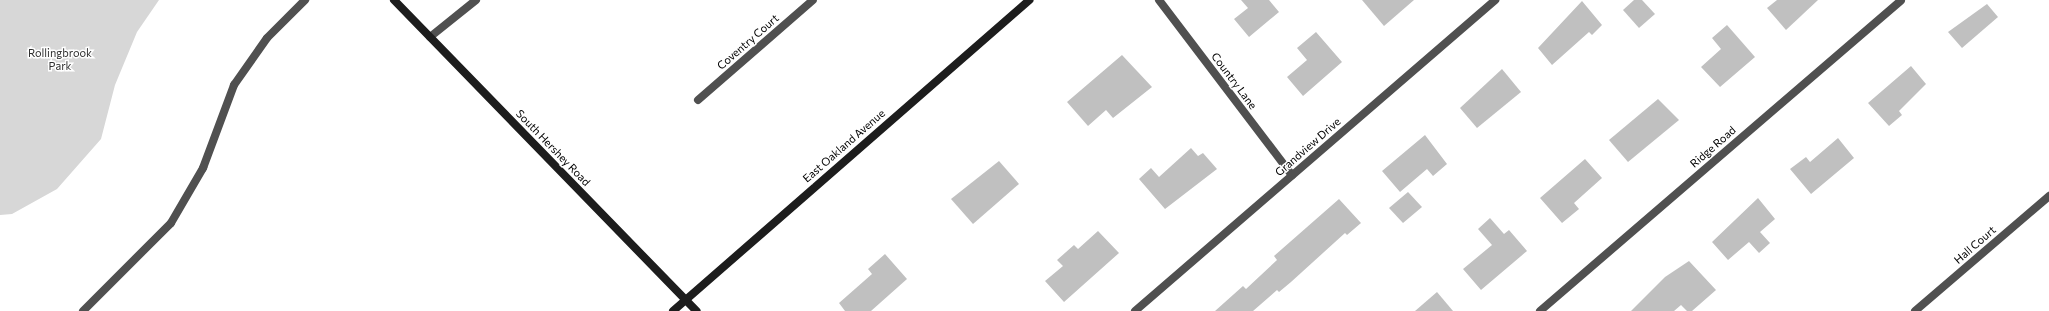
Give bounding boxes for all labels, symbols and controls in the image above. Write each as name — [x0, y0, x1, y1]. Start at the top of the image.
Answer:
street label: Coventry Court — [714, 12, 782, 72]
park label: Rollingbrook Park — [28, 47, 92, 73]
street label: Country Lane — [1208, 50, 1260, 112]
street label: South Hershey Road — [513, 107, 593, 189]
street label: East Oakland Avenue — [800, 107, 888, 185]
street label: Grandview Drive — [1273, 115, 1343, 179]
street label: Ridge Road — [1688, 124, 1738, 170]
street label: Hall Court — [1951, 223, 1999, 267]

